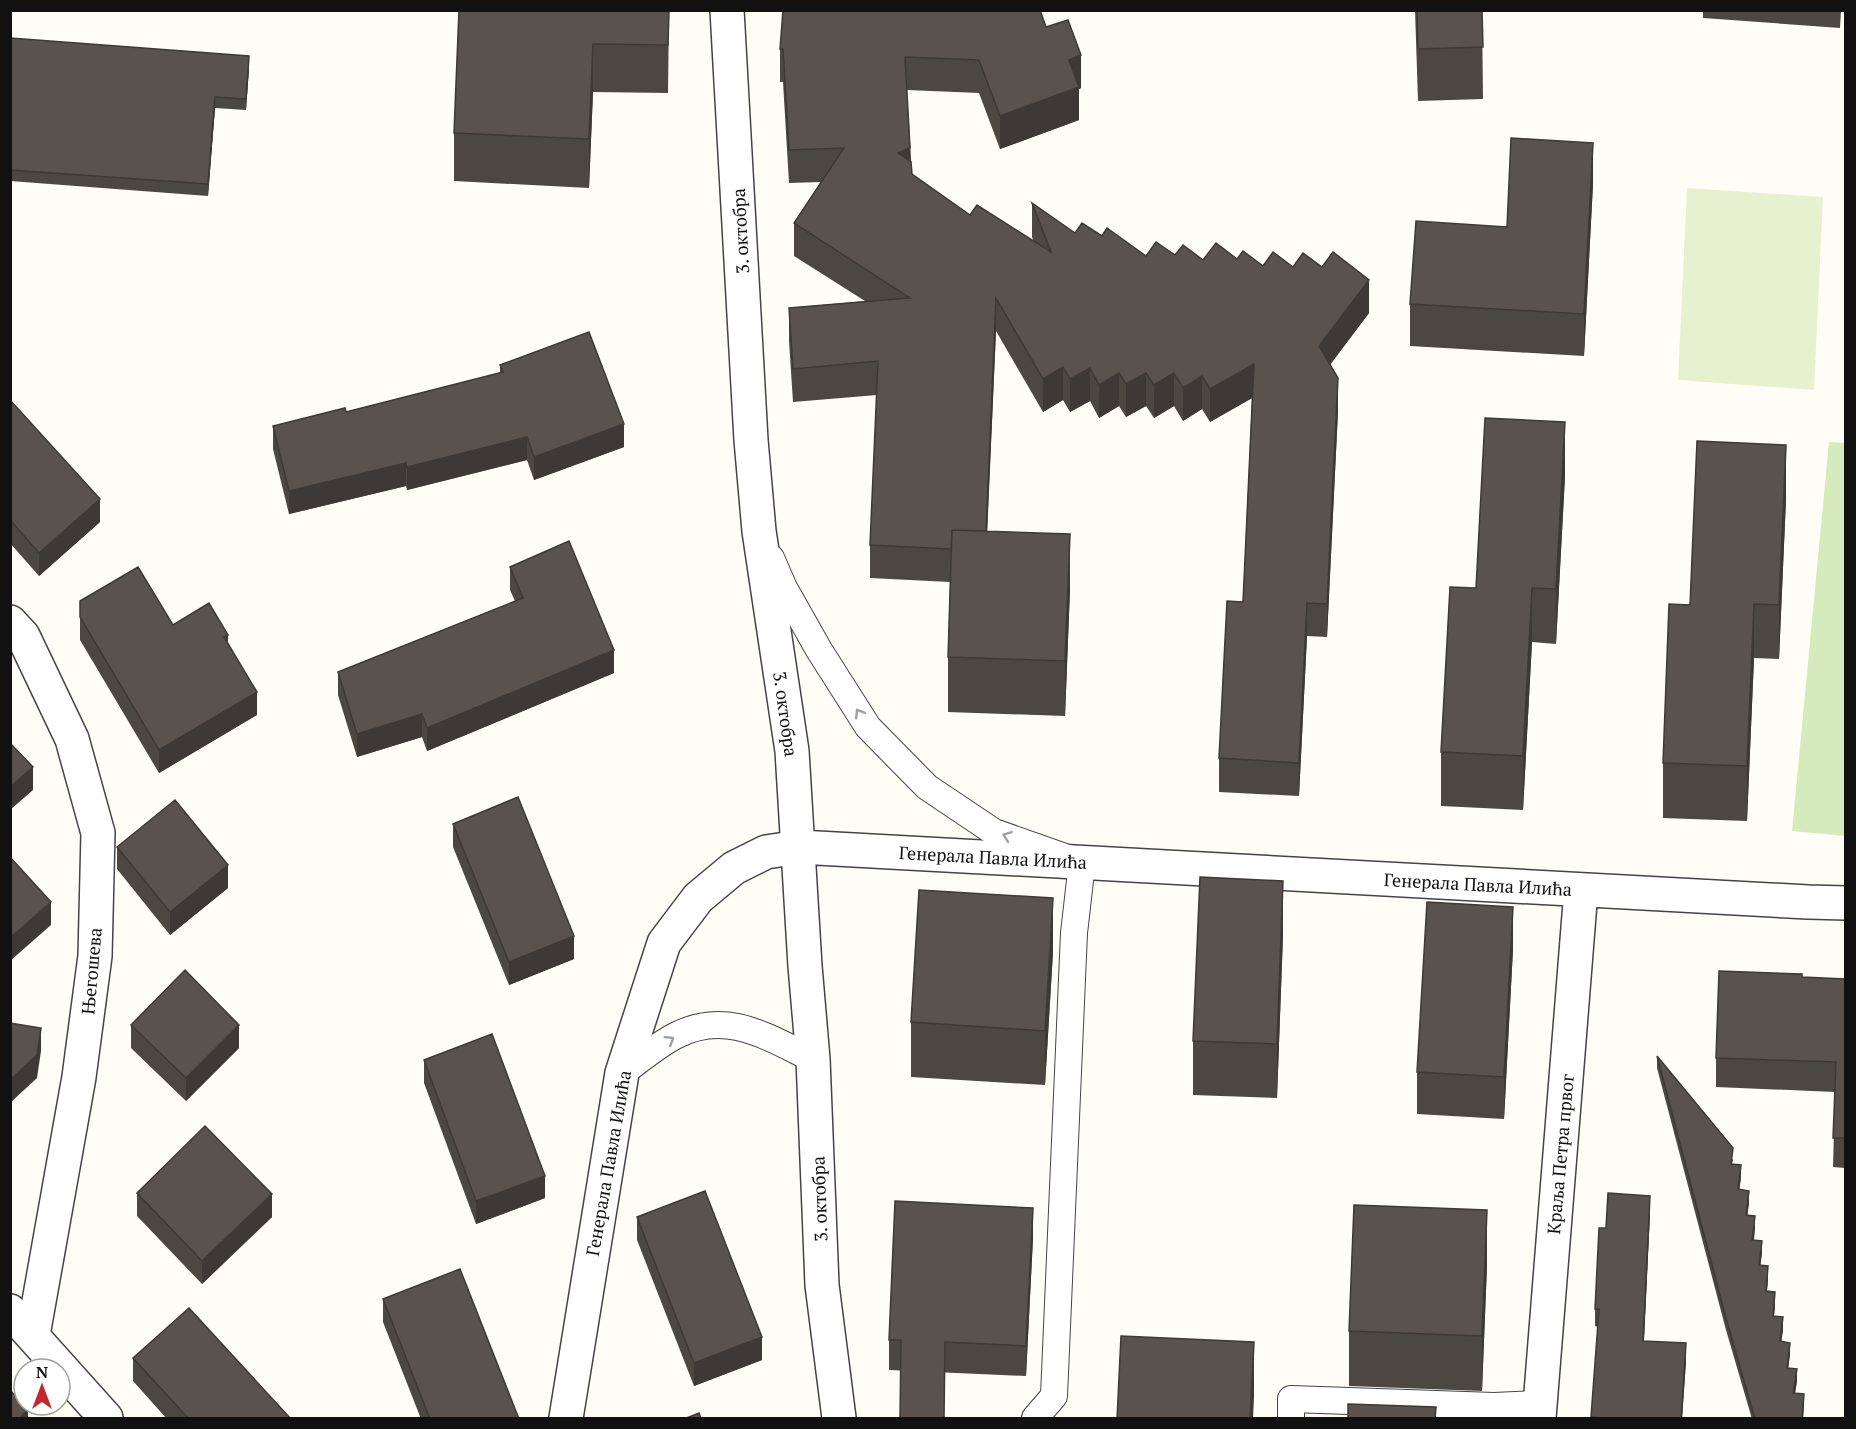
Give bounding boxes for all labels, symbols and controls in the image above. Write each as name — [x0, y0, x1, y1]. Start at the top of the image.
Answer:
street label: 3. октобра — [726, 188, 754, 274]
street label: 3. октобра — [768, 670, 804, 758]
one-way arrow — [855, 709, 867, 719]
one-way arrow — [1002, 831, 1013, 844]
street label: Генерала Павла Илића — [898, 840, 1088, 874]
street label: Генерала Павла Илића — [1383, 867, 1573, 901]
street label: Његошева — [75, 926, 107, 1016]
one-way arrow — [664, 1036, 674, 1048]
street label: Генерала Павла Илића — [580, 1068, 636, 1258]
street label: Краља Петра првог — [1541, 1073, 1579, 1235]
street label: 3. октобра — [806, 1156, 832, 1242]
north arrow — [12, 1357, 72, 1417]
text: N — [36, 1361, 48, 1383]

